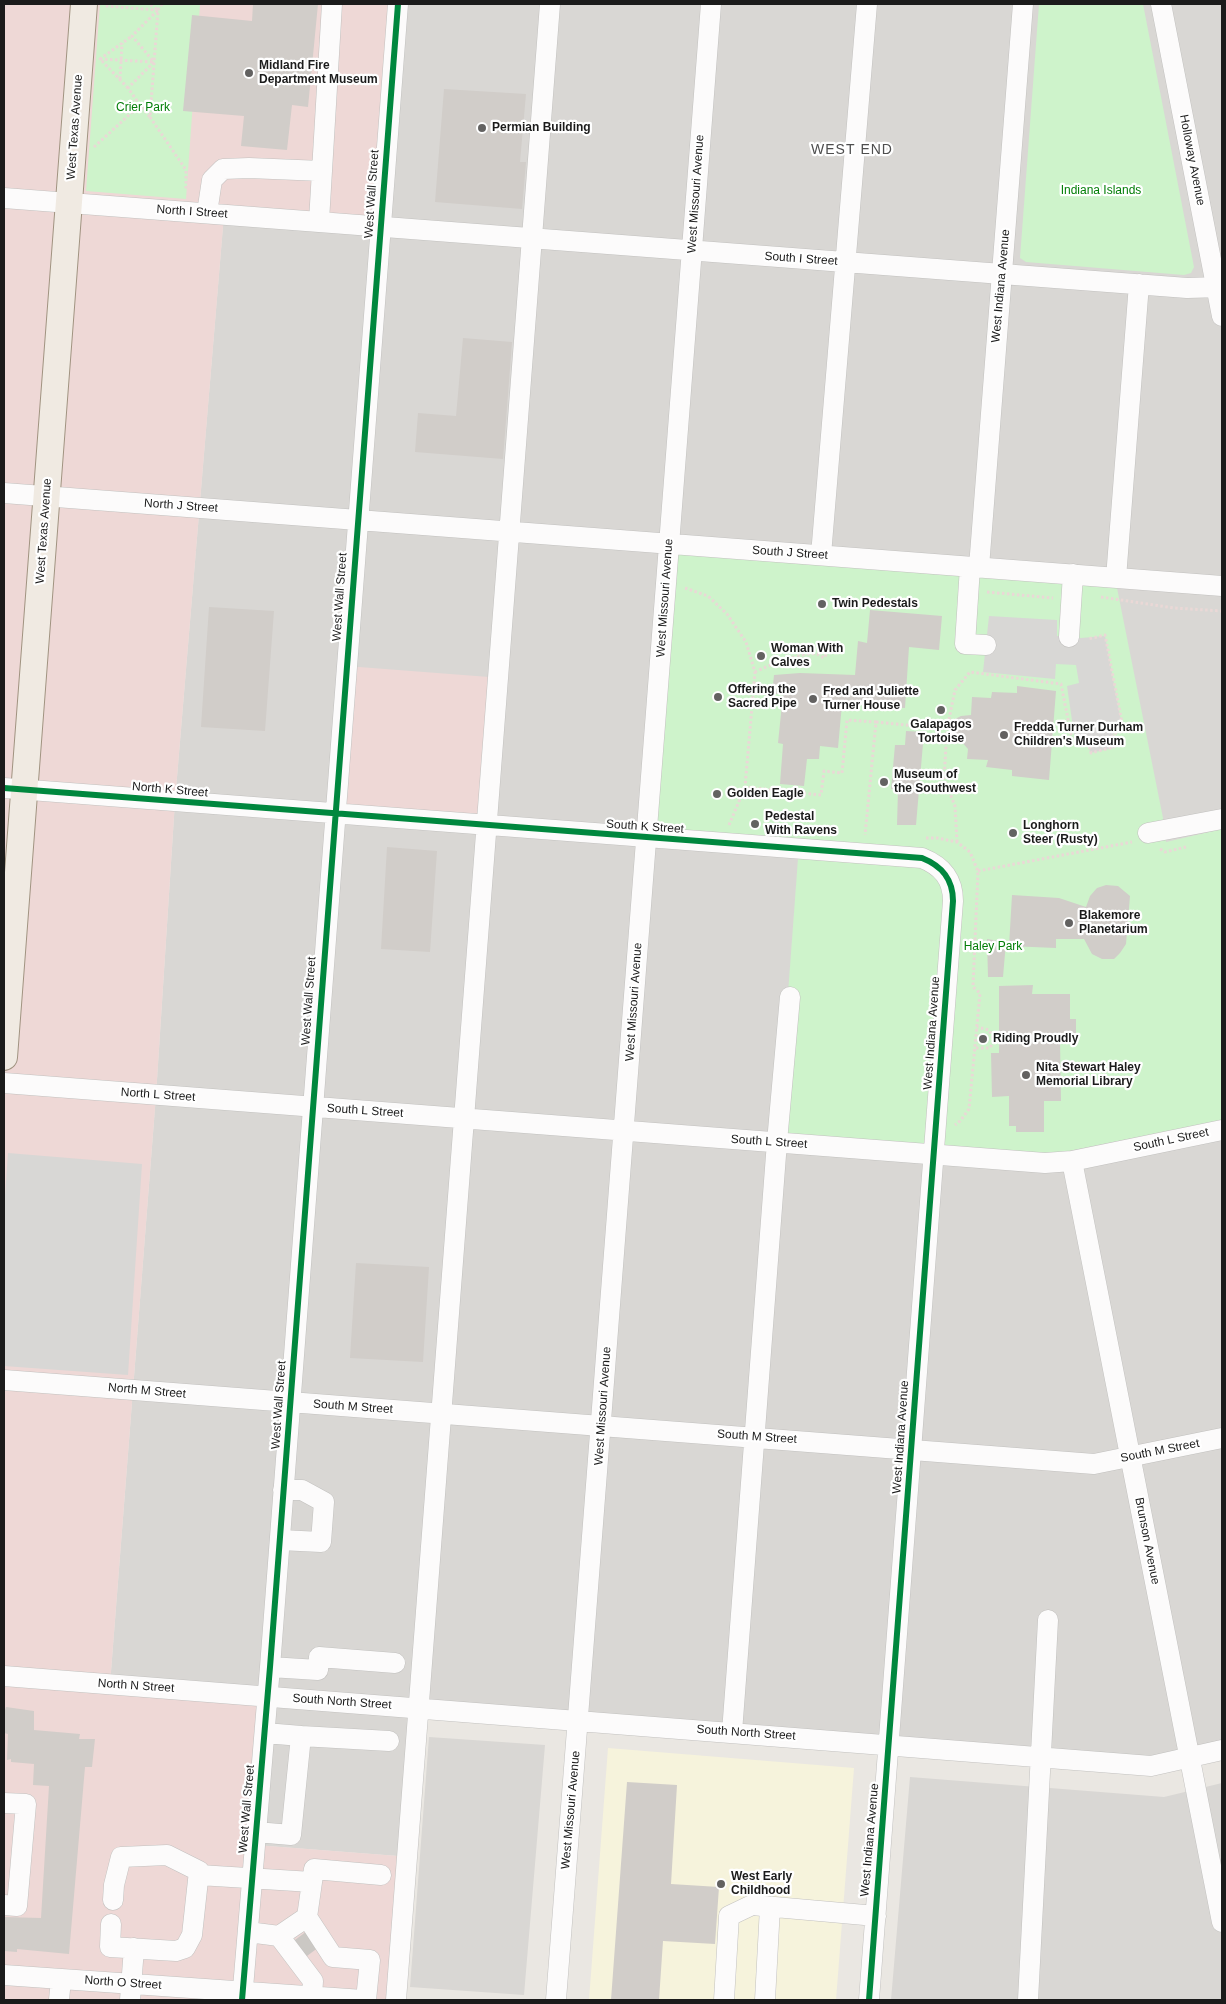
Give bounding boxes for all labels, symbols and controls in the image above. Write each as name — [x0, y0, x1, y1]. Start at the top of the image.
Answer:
place label: Midland Fire Department Museum — [259, 59, 378, 87]
marker: Midland Fire Department Museum — [243, 67, 255, 79]
street label: West Texas Avenue — [64, 74, 86, 180]
park label: Crier Park — [116, 101, 170, 115]
street label: Holloway Avenue — [1176, 113, 1208, 207]
place label: Permian Building — [492, 121, 591, 135]
marker: Permian Building — [476, 122, 488, 134]
street label: West Missouri Avenue — [685, 134, 707, 254]
district label: WEST END — [810, 142, 894, 158]
street label: West Wall Street — [362, 149, 382, 239]
park label: Indiana Islands — [1061, 184, 1141, 198]
street label: North I Street — [156, 202, 228, 222]
street label: West Indiana Avenue — [989, 229, 1013, 343]
street label: South I Street — [764, 249, 838, 269]
street label: West Texas Avenue — [33, 478, 55, 584]
street label: North J Street — [144, 496, 218, 516]
street label: West Missouri Avenue — [654, 538, 676, 658]
street label: South J Street — [752, 543, 828, 563]
street label: West Wall Street — [330, 552, 350, 642]
place label: Twin Pedestals — [832, 597, 918, 611]
marker: Twin Pedestals — [816, 598, 828, 610]
place label: Woman With Calves — [771, 642, 843, 670]
marker: Woman With Calves — [755, 650, 767, 662]
place label: Offering the Sacred Pipe — [728, 683, 797, 711]
place label: Fred and Juliette Turner House — [823, 685, 919, 713]
marker: Offering the Sacred Pipe — [712, 691, 724, 703]
marker: Fred and Juliette Turner House — [807, 693, 819, 705]
marker: Galapagos Tortoise — [935, 704, 947, 716]
place label: Galapagos Tortoise — [910, 718, 972, 746]
place label: Fredda Turner Durham Children's Museum — [1014, 721, 1143, 749]
marker: Fredda Turner Durham Children's Museum — [998, 729, 1010, 741]
place label: Museum of the Southwest — [894, 768, 976, 796]
marker: Museum of the Southwest — [878, 776, 890, 788]
street label: North K Street — [132, 780, 208, 800]
place label: Golden Eagle — [727, 787, 804, 801]
marker: Golden Eagle — [711, 788, 723, 800]
place label: Pedestal With Ravens — [765, 810, 837, 838]
street label: South K Street — [606, 817, 684, 837]
marker: Pedestal With Ravens — [749, 818, 761, 830]
place label: Longhorn Steer (Rusty) — [1023, 819, 1098, 847]
marker: Longhorn Steer (Rusty) — [1007, 827, 1019, 839]
place label: Blakemore Planetarium — [1079, 909, 1148, 937]
marker: Blakemore Planetarium — [1063, 917, 1075, 929]
park label: Haley Park — [964, 940, 1022, 954]
street label: West Missouri Avenue — [623, 942, 645, 1062]
street label: West Wall Street — [299, 956, 319, 1046]
street label: West Indiana Avenue — [921, 976, 943, 1090]
place label: Riding Proudly — [993, 1032, 1078, 1046]
marker: Riding Proudly — [977, 1033, 989, 1045]
place label: Nita Stewart Haley Memorial Library — [1036, 1061, 1141, 1089]
marker: Nita Stewart Haley Memorial Library — [1020, 1069, 1032, 1081]
street label: North L Street — [120, 1085, 196, 1105]
street label: South L Street — [326, 1101, 404, 1121]
street label: South L Street — [1132, 1125, 1210, 1155]
street label: South L Street — [730, 1132, 808, 1152]
street label: West Missouri Avenue — [592, 1346, 614, 1466]
street label: West Wall Street — [269, 1360, 289, 1450]
street label: North M Street — [108, 1380, 186, 1402]
street label: West Indiana Avenue — [890, 1380, 912, 1494]
street label: South M Street — [313, 1397, 393, 1417]
street label: South M Street — [717, 1427, 797, 1447]
street label: South M Street — [1119, 1436, 1201, 1466]
street label: Brunson Avenue — [1131, 1496, 1163, 1586]
street label: North N Street — [97, 1676, 175, 1696]
street label: South North Street — [292, 1691, 392, 1713]
street label: South North Street — [696, 1722, 796, 1744]
street label: West Missouri Avenue — [559, 1750, 583, 1870]
street label: West Wall Street — [236, 1764, 258, 1854]
street label: West Indiana Avenue — [858, 1783, 882, 1897]
place label: West Early Childhood — [731, 1870, 792, 1898]
marker: West Early Childhood — [715, 1878, 727, 1890]
street label: North O Street — [84, 1973, 162, 1993]

